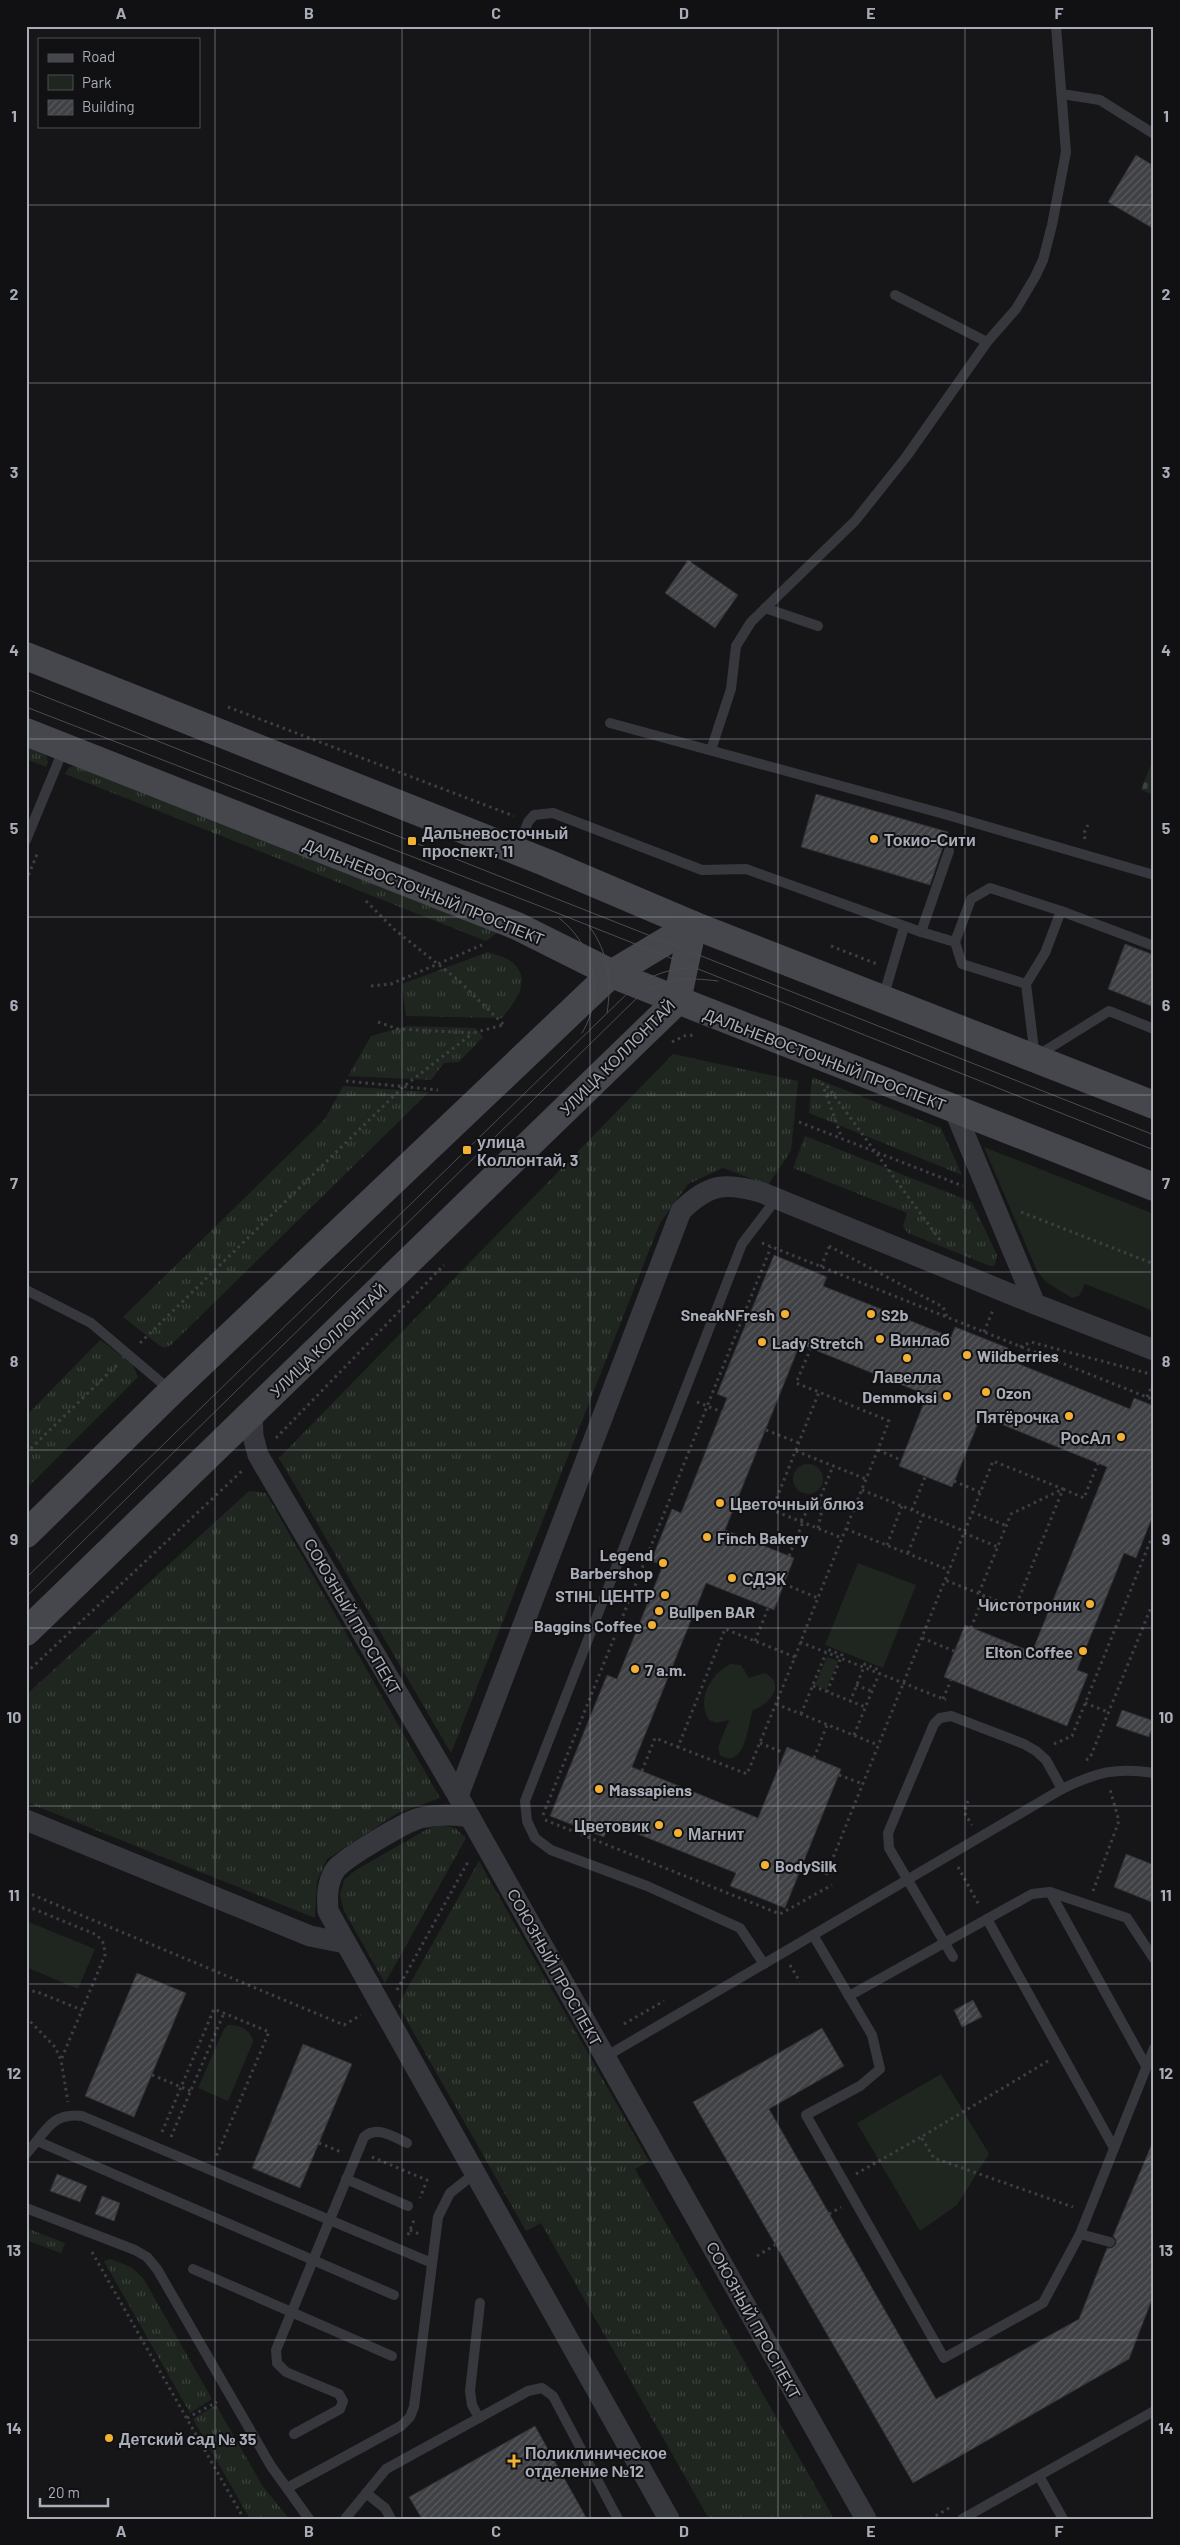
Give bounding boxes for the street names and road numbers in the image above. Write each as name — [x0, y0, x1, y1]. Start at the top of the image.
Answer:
street label: ДАЛЬНЕВОСТОЧНЫЙ ПРОСПЕКТ — [301, 834, 547, 948]
street label: УЛИЦА КОЛЛОНТАЙ — [555, 995, 679, 1119]
street label: ДАЛЬНЕВОСТОЧНЫЙ ПРОСПЕКТ — [701, 1004, 949, 1114]
street label: УЛИЦА КОЛЛОНТАЙ — [266, 1279, 390, 1401]
street label: СОЮЗНЫЙ ПРОСПЕКТ — [301, 1535, 406, 1698]
street label: СОЮЗНЫЙ ПРОСПЕКТ — [504, 1885, 606, 2049]
street label: СОЮЗНЫЙ ПРОСПЕКТ — [703, 2238, 805, 2402]

